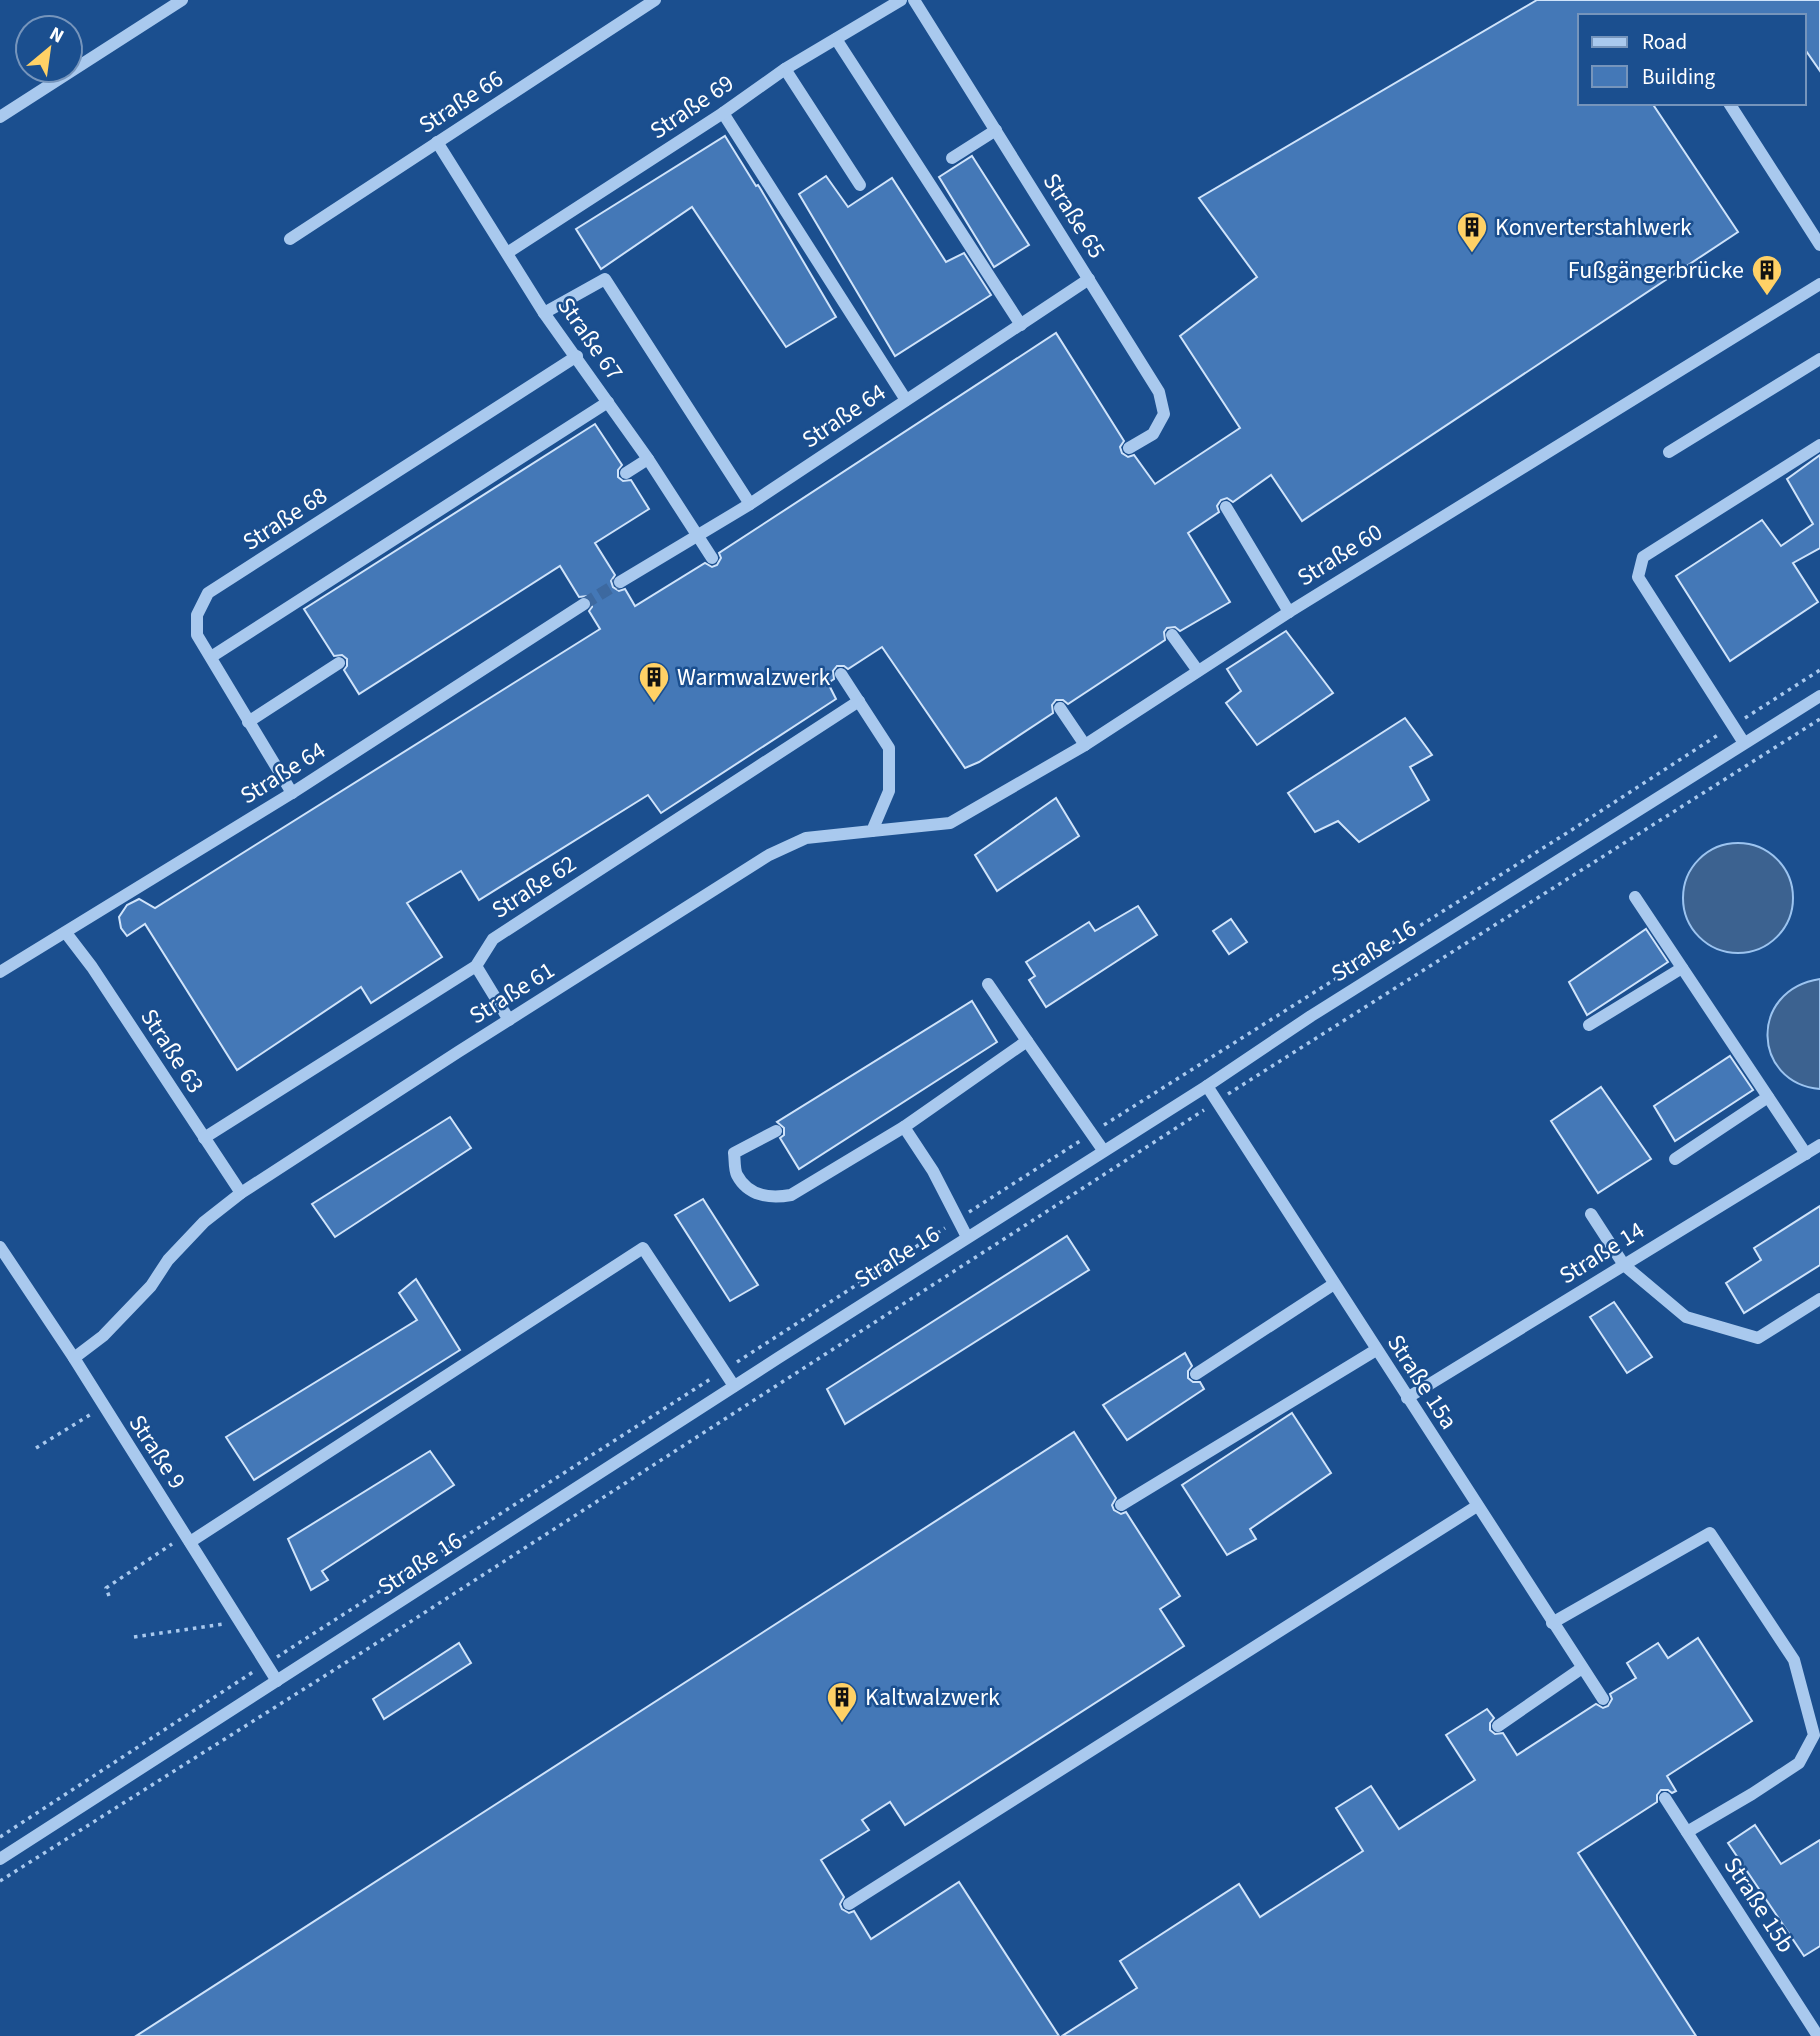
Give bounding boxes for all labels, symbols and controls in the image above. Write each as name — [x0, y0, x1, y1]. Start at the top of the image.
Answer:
north arrow — [14, 14, 84, 84]
legend — [1578, 14, 1806, 105]
text: N — [44, 21, 69, 50]
text: Road — [1642, 27, 1687, 57]
street label: Straße 66 — [412, 62, 510, 142]
text: Building — [1642, 62, 1716, 92]
street label: Straße 69 — [643, 66, 741, 148]
street label: Straße 65 — [1034, 167, 1114, 265]
building icon: Konverterstahlwerk — [1455, 210, 1489, 254]
place label: Konverterstahlwerk — [1495, 210, 1692, 245]
place label: Fußgängerbrücke — [1568, 253, 1744, 288]
building icon: Fußgängerbrücke — [1750, 253, 1784, 297]
street label: Straße 67 — [549, 290, 631, 388]
street label: Straße 64 — [795, 375, 893, 457]
street label: Straße 68 — [236, 479, 334, 559]
street label: Straße 60 — [1291, 515, 1389, 595]
building icon: Warmwalzwerk — [637, 660, 671, 704]
place label: Warmwalzwerk — [677, 660, 831, 695]
street label: Straße 64 — [234, 733, 332, 813]
street label: Straße 62 — [485, 847, 583, 927]
street label: Straße 16 — [1325, 911, 1423, 991]
street label: Straße 61 — [463, 953, 561, 1033]
street label: Straße 63 — [132, 1002, 212, 1100]
street label: Straße 14 — [1553, 1213, 1651, 1293]
street label: Straße 16 — [848, 1217, 946, 1297]
street label: Straße 15a — [1378, 1328, 1466, 1436]
street label: Straße 9 — [120, 1408, 194, 1496]
street label: Straße 16 — [371, 1524, 469, 1604]
building icon: Kaltwalzwerk — [825, 1680, 859, 1724]
place label: Kaltwalzwerk — [865, 1680, 1000, 1715]
street label: Straße 15b — [1715, 1850, 1803, 1960]

